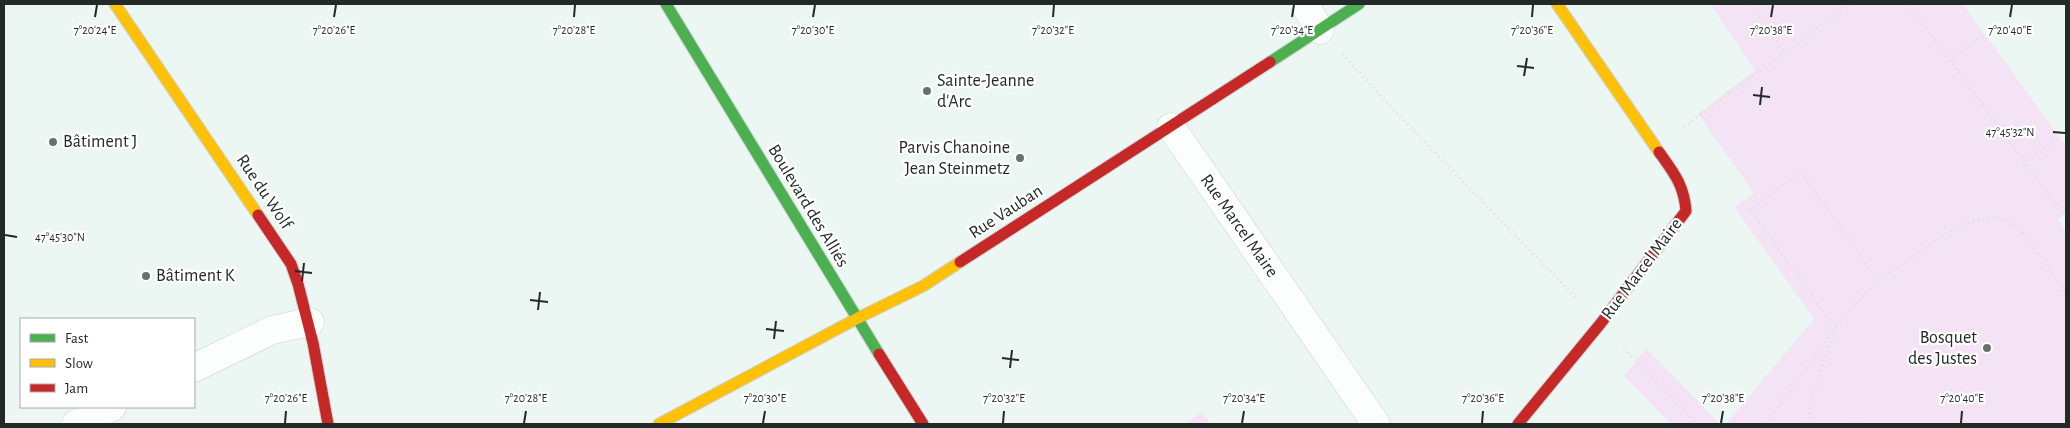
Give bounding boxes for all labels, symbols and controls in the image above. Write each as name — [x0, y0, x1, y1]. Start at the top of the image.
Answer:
text: 7°20'24"E — [74, 24, 117, 36]
text: 7°20'26"E — [313, 24, 355, 36]
text: 7°20'28"E — [553, 24, 596, 36]
text: 7°20'30"E — [792, 24, 835, 36]
text: 7°20'32"E — [1032, 24, 1074, 36]
text: 7°20'34"E — [1271, 24, 1313, 36]
text: 7°20'36"E — [1511, 24, 1553, 36]
text: 7°20'38"E — [1750, 24, 1792, 36]
text: 7°20'40"E — [1988, 24, 2032, 36]
place label: Sainte-Jeanne d'Arc — [937, 72, 1034, 111]
marker: Sainte-Jeanne d'Arc — [921, 85, 933, 97]
text: 47°45'32"N — [1985, 126, 2035, 138]
place label: Bâtiment J — [63, 133, 137, 151]
marker: Bâtiment J — [47, 136, 59, 148]
place label: Parvis Chanoine Jean Steinmetz — [898, 139, 1010, 178]
street label: Boulevard des Alliés — [764, 142, 852, 270]
street label: Rue du Wolf — [233, 152, 296, 234]
marker: Parvis Chanoine Jean Steinmetz — [1014, 152, 1026, 164]
street label: Rue Marcel Maire — [1197, 171, 1281, 281]
street label: Rue Vauban — [966, 182, 1046, 242]
street label: Rue Marcel Maire — [1598, 215, 1686, 323]
text: 47°45'30"N — [35, 231, 85, 243]
place label: Bâtiment K — [156, 267, 235, 285]
marker: Bâtiment K — [140, 270, 152, 282]
legend — [20, 318, 195, 408]
place label: Bosquet des Justes — [1908, 329, 1977, 368]
text: Fast — [65, 331, 89, 346]
marker: Bosquet des Justes — [1981, 342, 1993, 354]
text: Slow — [65, 356, 93, 371]
text: Jam — [65, 381, 88, 396]
text: 7°20'26"E — [265, 392, 307, 404]
text: 7°20'28"E — [505, 392, 548, 404]
text: 7°20'30"E — [744, 392, 787, 404]
text: 7°20'32"E — [983, 392, 1025, 404]
text: 7°20'34"E — [1223, 392, 1265, 404]
text: 7°20'36"E — [1462, 392, 1504, 404]
text: 7°20'38"E — [1702, 392, 1744, 404]
text: 7°20'40"E — [1940, 392, 1984, 404]

